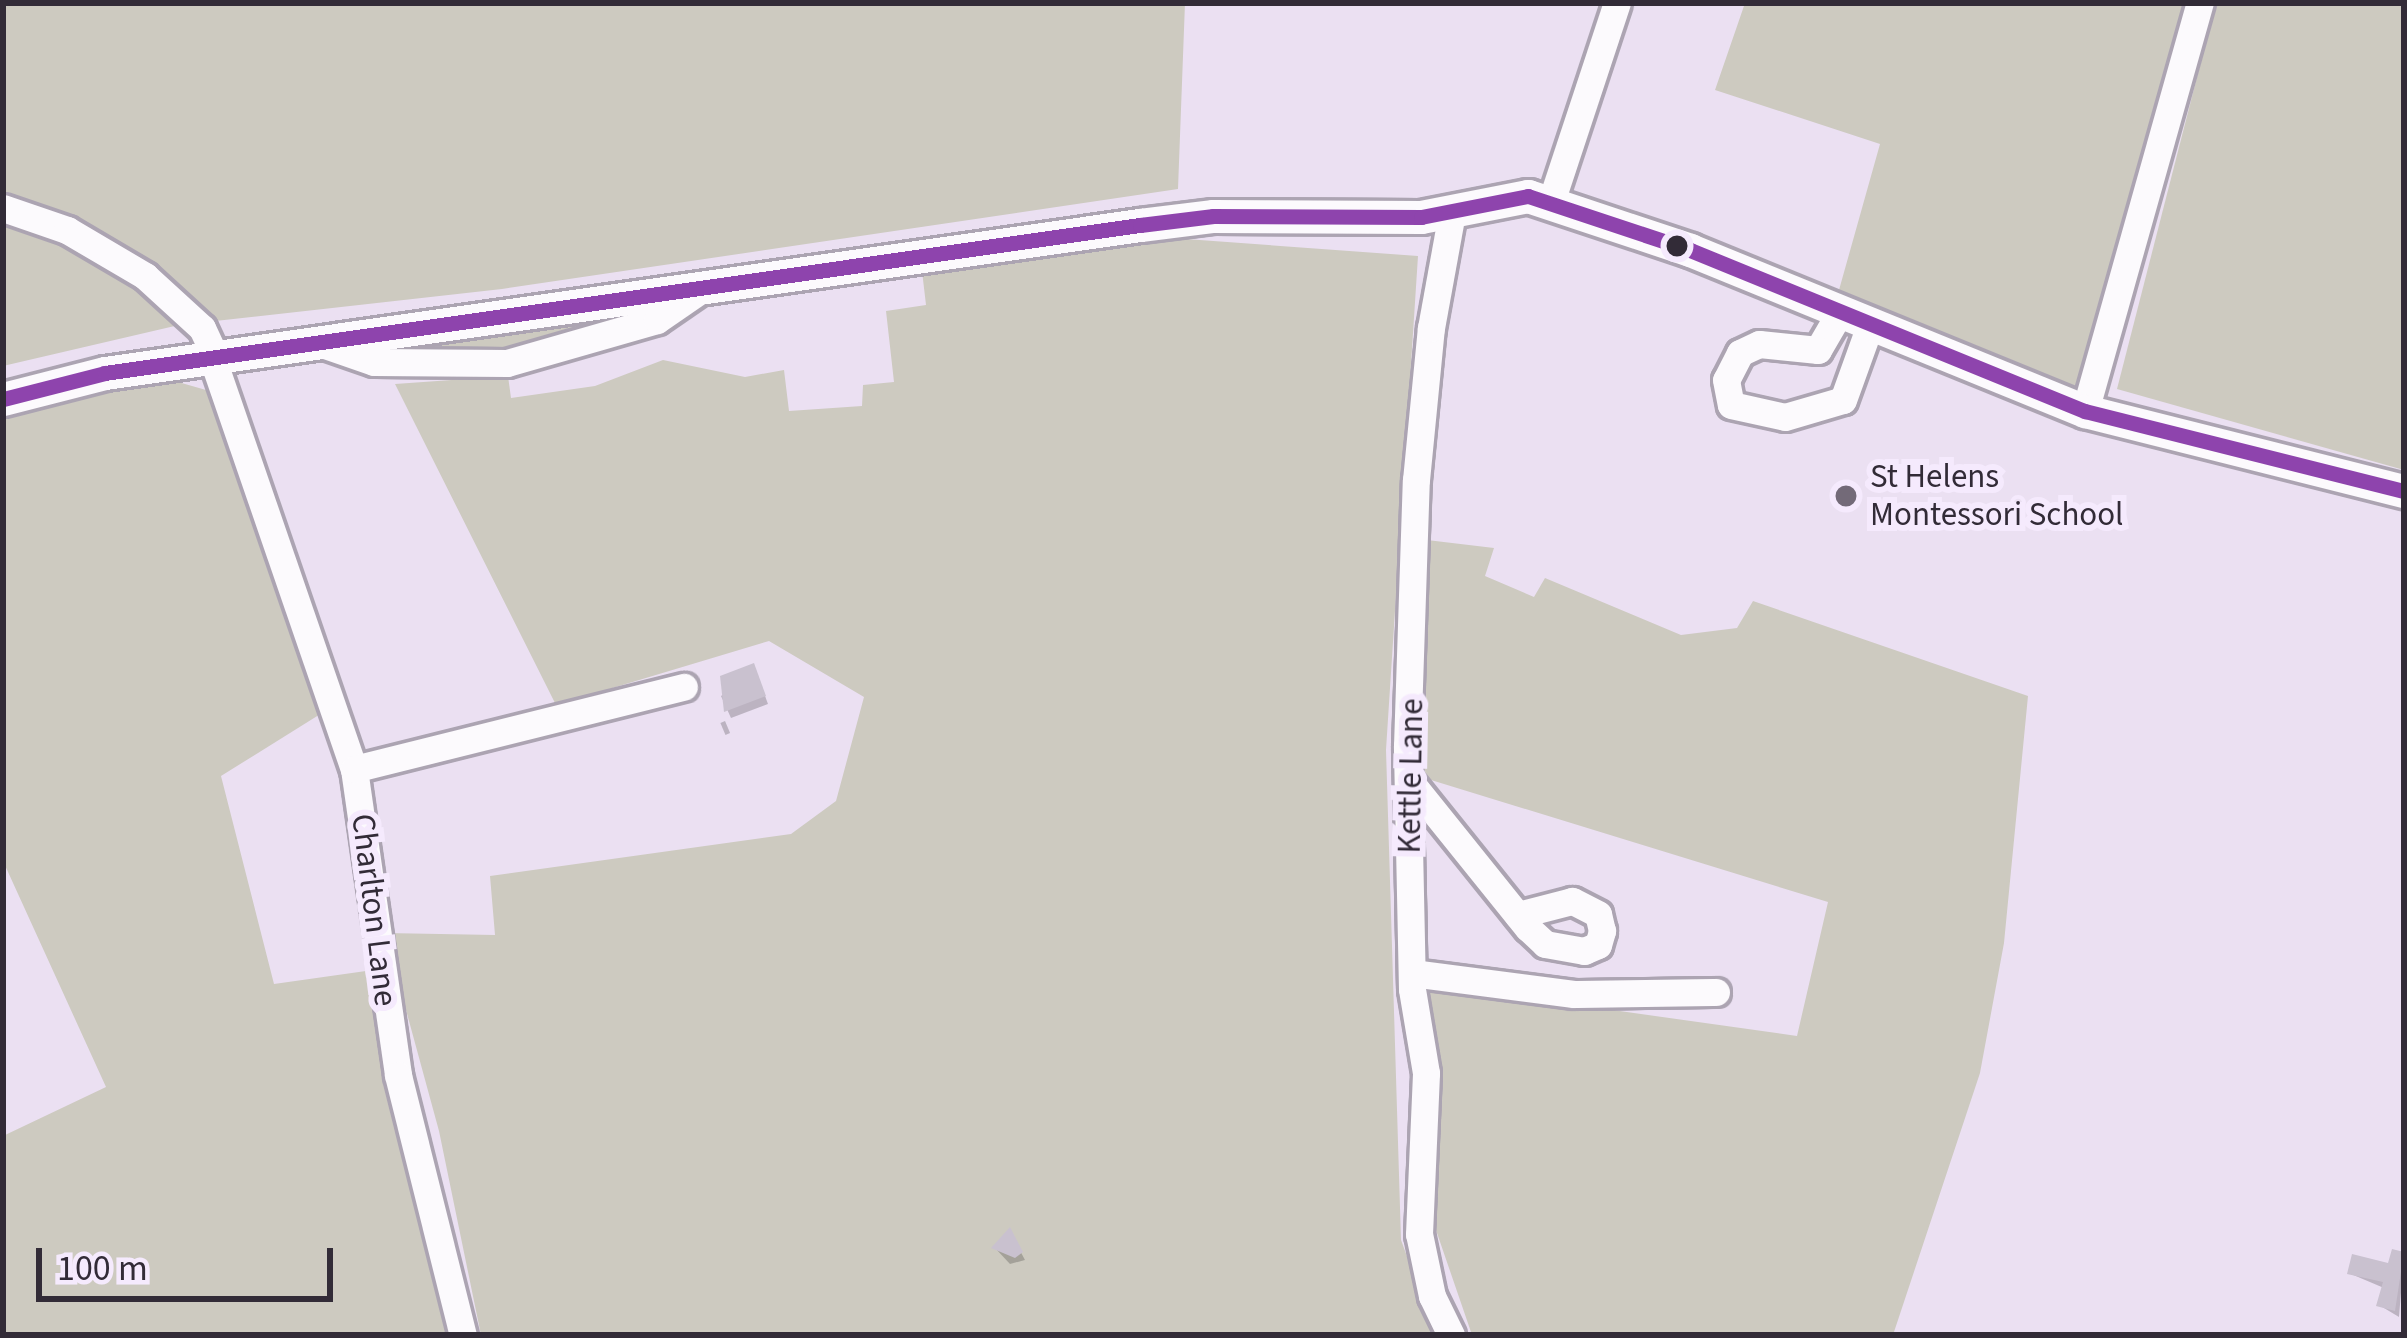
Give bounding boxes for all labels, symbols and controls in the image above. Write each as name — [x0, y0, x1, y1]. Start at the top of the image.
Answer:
unlabelled marker — [1666, 235, 1688, 257]
place label: St Helens Montessori School — [1870, 457, 2124, 535]
marker: St Helens Montessori School — [1833, 483, 1859, 509]
street label: Kettle Lane — [1390, 698, 1432, 854]
street label: Charlton Lane — [343, 811, 405, 1009]
scale bar — [42, 1224, 339, 1298]
text: 100 m — [57, 1243, 148, 1294]

